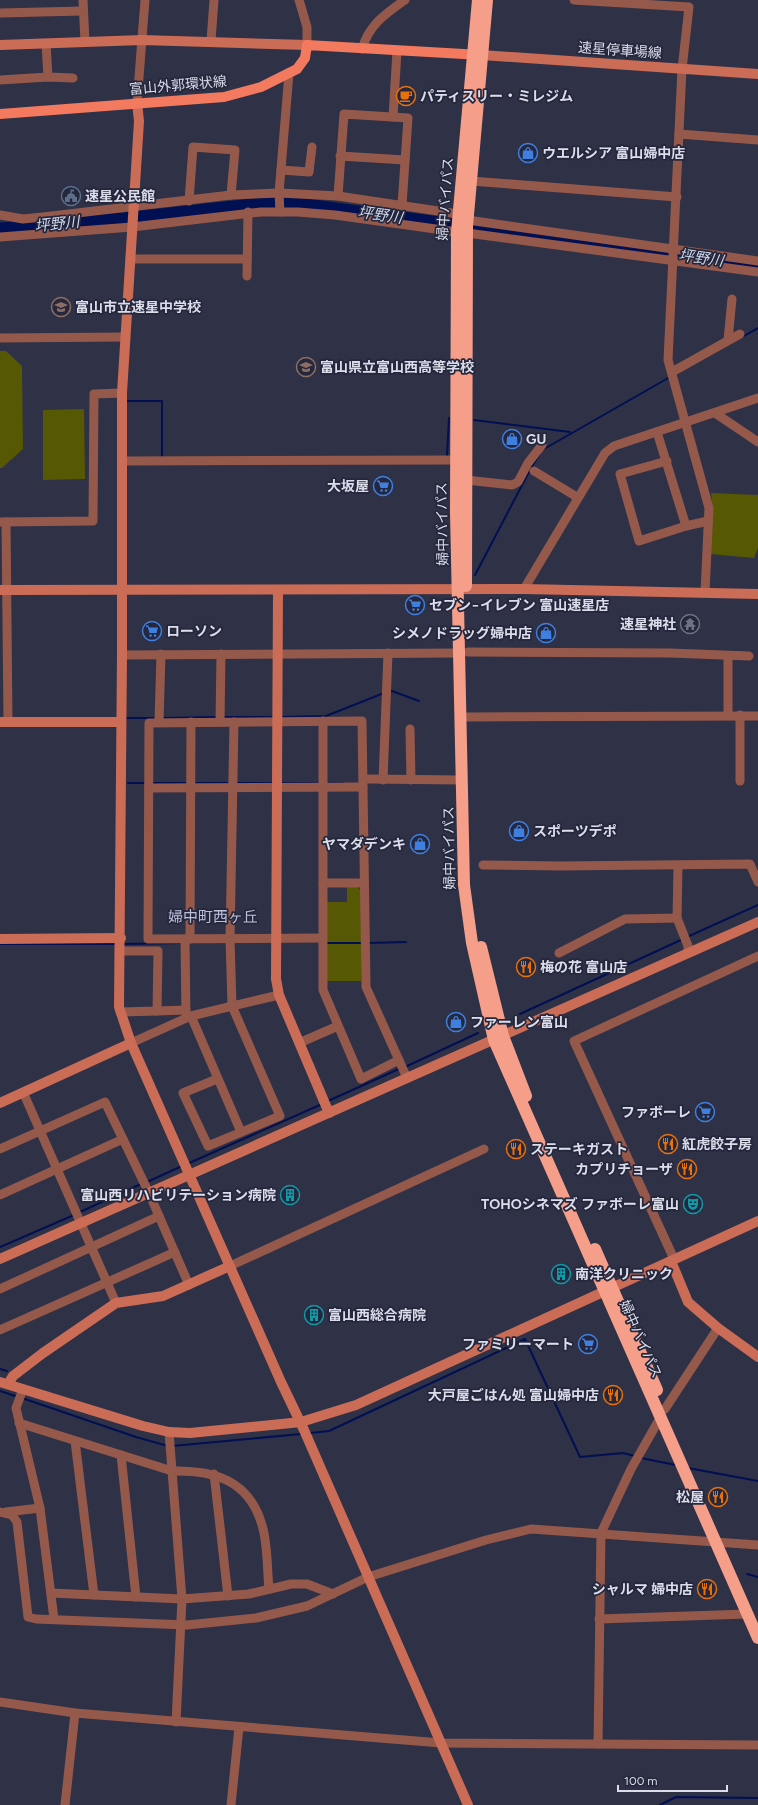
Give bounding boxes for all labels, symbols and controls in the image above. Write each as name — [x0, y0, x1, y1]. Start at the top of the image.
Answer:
street label: 速星停車場線 — [577, 39, 662, 62]
street label: 富山外郭環状線 — [128, 73, 228, 98]
cafe icon: パティスリー・ミレジム — [395, 85, 417, 107]
place label: パティスリー・ミレジム — [420, 88, 573, 105]
shop icon: ウエルシア 富山婦中店 — [517, 142, 539, 164]
place label: ウエルシア 富山婦中店 — [542, 145, 685, 162]
street label: 婦中バイパス — [434, 157, 457, 241]
public building icon: 速星公民館 — [60, 185, 82, 207]
place label: 速星公民館 — [85, 188, 155, 205]
water label: 坪野川 — [356, 203, 406, 227]
water label: 坪野川 — [34, 212, 82, 235]
water label: 坪野川 — [677, 246, 727, 270]
school or university icon: 富山市立速星中学校 — [50, 296, 72, 318]
place label: 富山市立速星中学校 — [75, 299, 201, 316]
school or university icon: 富山県立富山西高等学校 — [295, 356, 317, 378]
place label: 富山県立富山西高等学校 — [320, 359, 474, 376]
shop icon: GU — [501, 428, 523, 450]
place label: GU — [526, 431, 546, 448]
supermarket icon: 大坂屋 — [372, 475, 394, 497]
place label: 大坂屋 — [327, 478, 369, 495]
street label: 婦中バイパス — [433, 482, 452, 566]
supermarket icon: セブン−イレブン 富山速星店 — [404, 594, 426, 616]
place label: セブン−イレブン 富山速星店 — [429, 597, 609, 614]
temple icon: 速星神社 — [679, 613, 701, 635]
place label: 速星神社 — [620, 616, 676, 633]
supermarket icon: ローソン — [141, 620, 163, 642]
shop icon: シメノドラッグ婦中店 — [535, 622, 557, 644]
place label: ローソン — [166, 623, 222, 640]
place label: シメノドラッグ婦中店 — [392, 625, 532, 642]
street label: 婦中バイパス — [440, 806, 459, 890]
shop icon: スポーツデポ — [508, 820, 530, 842]
place label: スポーツデポ — [533, 823, 617, 840]
shop icon: ヤマダデンキ — [409, 833, 431, 855]
place label: ヤマダデンキ — [322, 836, 406, 853]
district label: 婦中町西ヶ丘 — [168, 908, 258, 926]
restaurant icon: 梅の花 富山店 — [515, 956, 537, 978]
place label: 梅の花 富山店 — [540, 959, 627, 976]
shop icon: ファーレン富山 — [445, 1011, 467, 1033]
place label: ファーレン富山 — [470, 1014, 568, 1031]
supermarket icon: ファボーレ — [694, 1101, 716, 1123]
place label: ファボーレ — [621, 1104, 691, 1121]
restaurant icon: 紅虎餃子房 — [657, 1133, 679, 1155]
place label: 紅虎餃子房 — [682, 1136, 752, 1153]
restaurant icon: ステーキガスト — [505, 1138, 527, 1160]
place label: ステーキガスト — [530, 1141, 628, 1158]
restaurant icon: カプリチョーザ — [676, 1158, 698, 1180]
place label: カプリチョーザ — [575, 1161, 673, 1178]
building icon: 富山西リハビリテーション病院 — [279, 1184, 301, 1206]
place label: 富山西リハビリテーション病院 — [80, 1187, 276, 1204]
theatre icon: TOHOシネマズ ファボーレ富山 — [682, 1193, 704, 1215]
place label: TOHOシネマズ ファボーレ富山 — [481, 1196, 679, 1213]
building icon: 南洋クリニック — [550, 1263, 572, 1285]
place label: 南洋クリニック — [575, 1266, 673, 1283]
street label: 婦中バイパス — [616, 1297, 665, 1381]
building icon: 富山西総合病院 — [303, 1304, 325, 1326]
place label: 富山西総合病院 — [328, 1307, 426, 1324]
supermarket icon: ファミリーマート — [577, 1333, 599, 1355]
place label: ファミリーマート — [462, 1336, 574, 1353]
restaurant icon: 大戸屋ごはん処 富山婦中店 — [602, 1384, 624, 1406]
place label: 大戸屋ごはん処 富山婦中店 — [428, 1387, 599, 1404]
restaurant icon: 松屋 — [707, 1486, 729, 1508]
place label: 松屋 — [676, 1489, 704, 1506]
restaurant icon: シャルマ 婦中店 — [696, 1578, 718, 1600]
place label: シャルマ 婦中店 — [592, 1581, 693, 1598]
scale bar — [618, 1767, 727, 1793]
text: 100 m — [624, 1774, 658, 1788]

